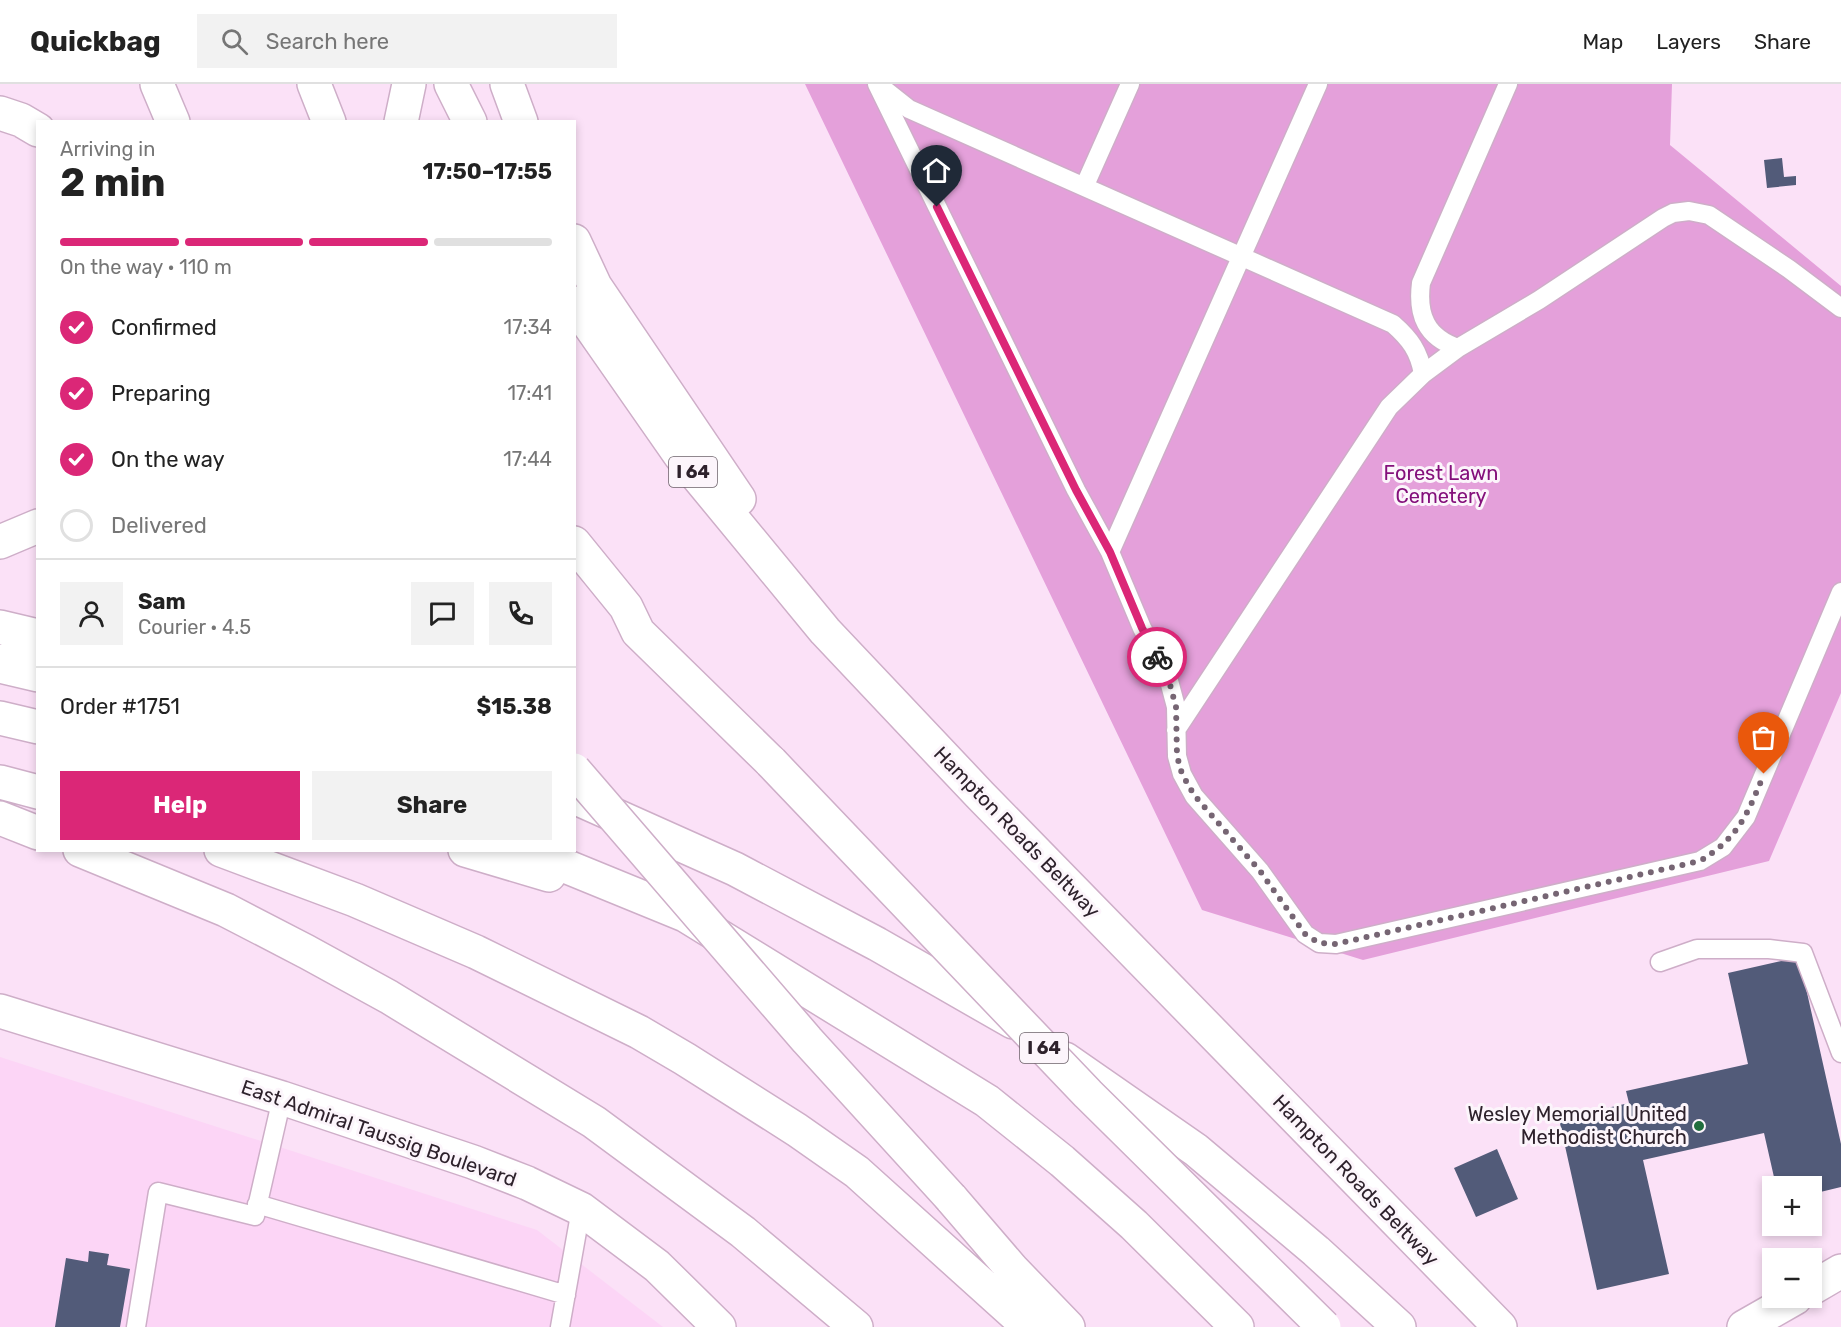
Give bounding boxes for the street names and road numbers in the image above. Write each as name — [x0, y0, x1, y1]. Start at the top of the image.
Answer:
road number: I 64 — [669, 457, 717, 487]
street label: Hampton Roads Beltway — [929, 741, 1105, 923]
road number: I 64 — [1020, 1033, 1068, 1063]
street label: East Admiral Taussig Boulevard — [238, 1075, 520, 1191]
street label: Hampton Roads Beltway — [1268, 1089, 1444, 1271]

